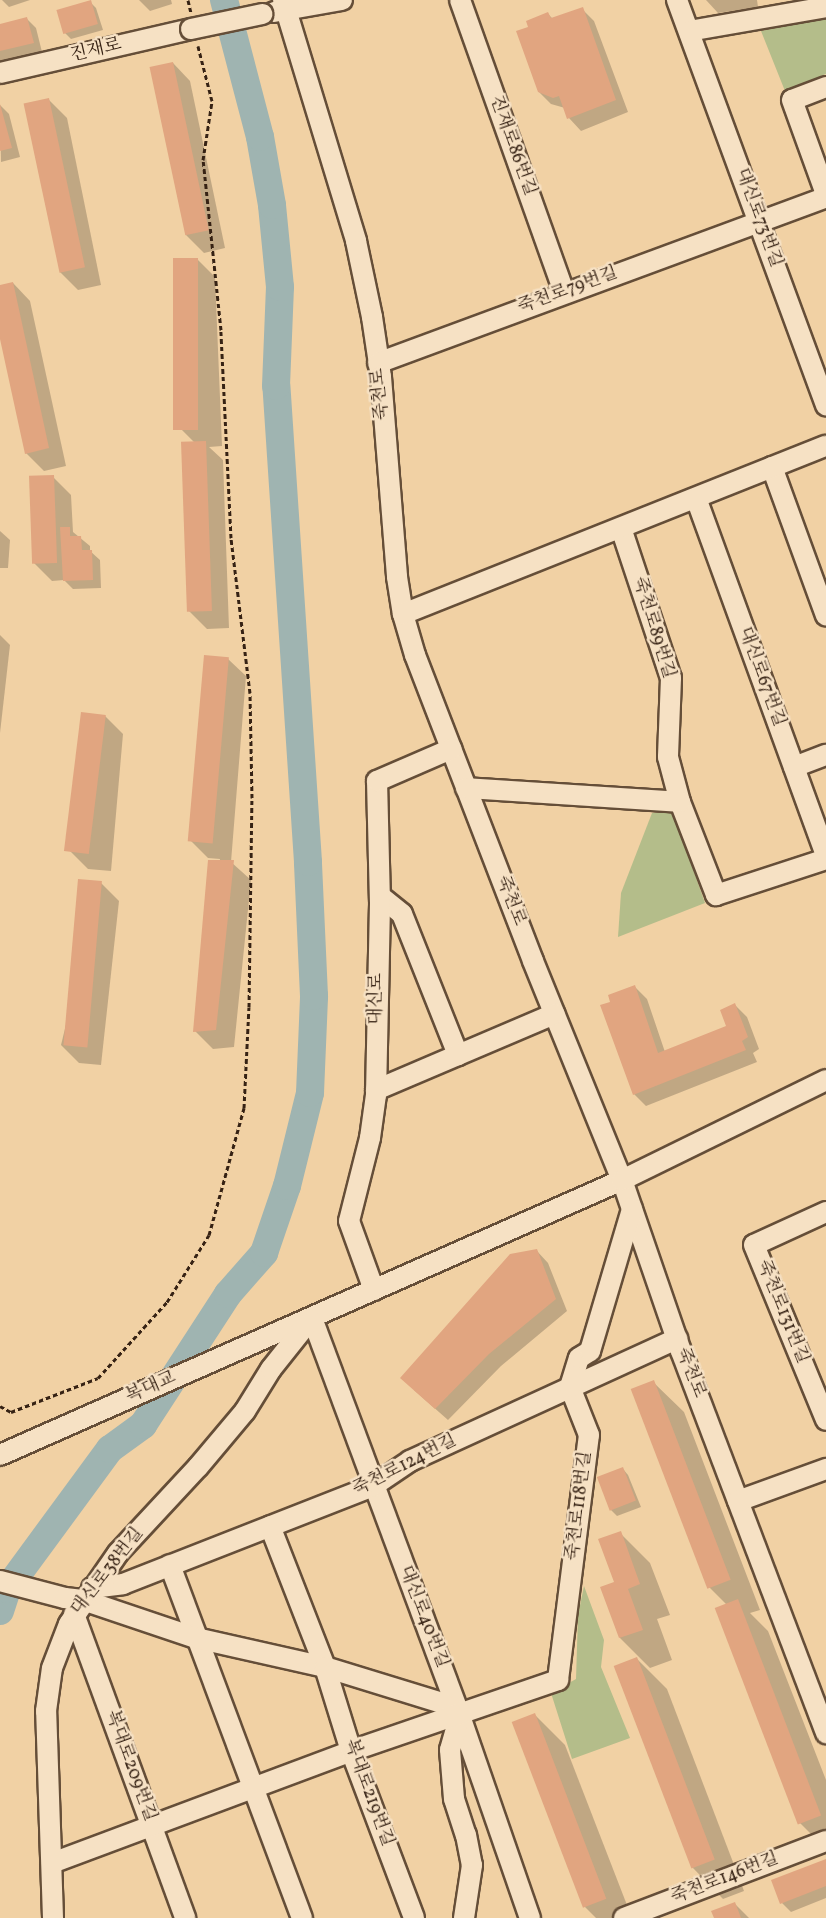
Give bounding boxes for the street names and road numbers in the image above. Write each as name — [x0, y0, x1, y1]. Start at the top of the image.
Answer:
street label: 진재로 — [68, 35, 124, 67]
street label: 진재로86번길 — [484, 93, 540, 199]
street label: 대신로73번길 — [730, 165, 786, 271]
street label: 죽천로79번길 — [515, 263, 621, 319]
street label: 죽천로 — [368, 367, 394, 421]
street label: 죽천로89번길 — [627, 574, 679, 682]
street label: 대신로67번길 — [733, 624, 789, 730]
street label: 죽천로 — [491, 873, 529, 929]
street label: 대신로 — [366, 973, 388, 1025]
street label: 죽천로131번길 — [751, 1257, 813, 1367]
street label: 죽천로 — [671, 1345, 709, 1401]
street label: 복대교 — [123, 1368, 179, 1408]
street label: 죽천로124번길 — [349, 1431, 461, 1501]
street label: 죽천로118번길 — [563, 1450, 597, 1562]
street label: 대신로38번길 — [67, 1524, 149, 1620]
street label: 대신로40번길 — [394, 1563, 452, 1671]
street label: 복대로209번길 — [100, 1707, 160, 1825]
street label: 복대로219번길 — [339, 1736, 397, 1850]
street label: 죽천로146번길 — [668, 1849, 782, 1909]

